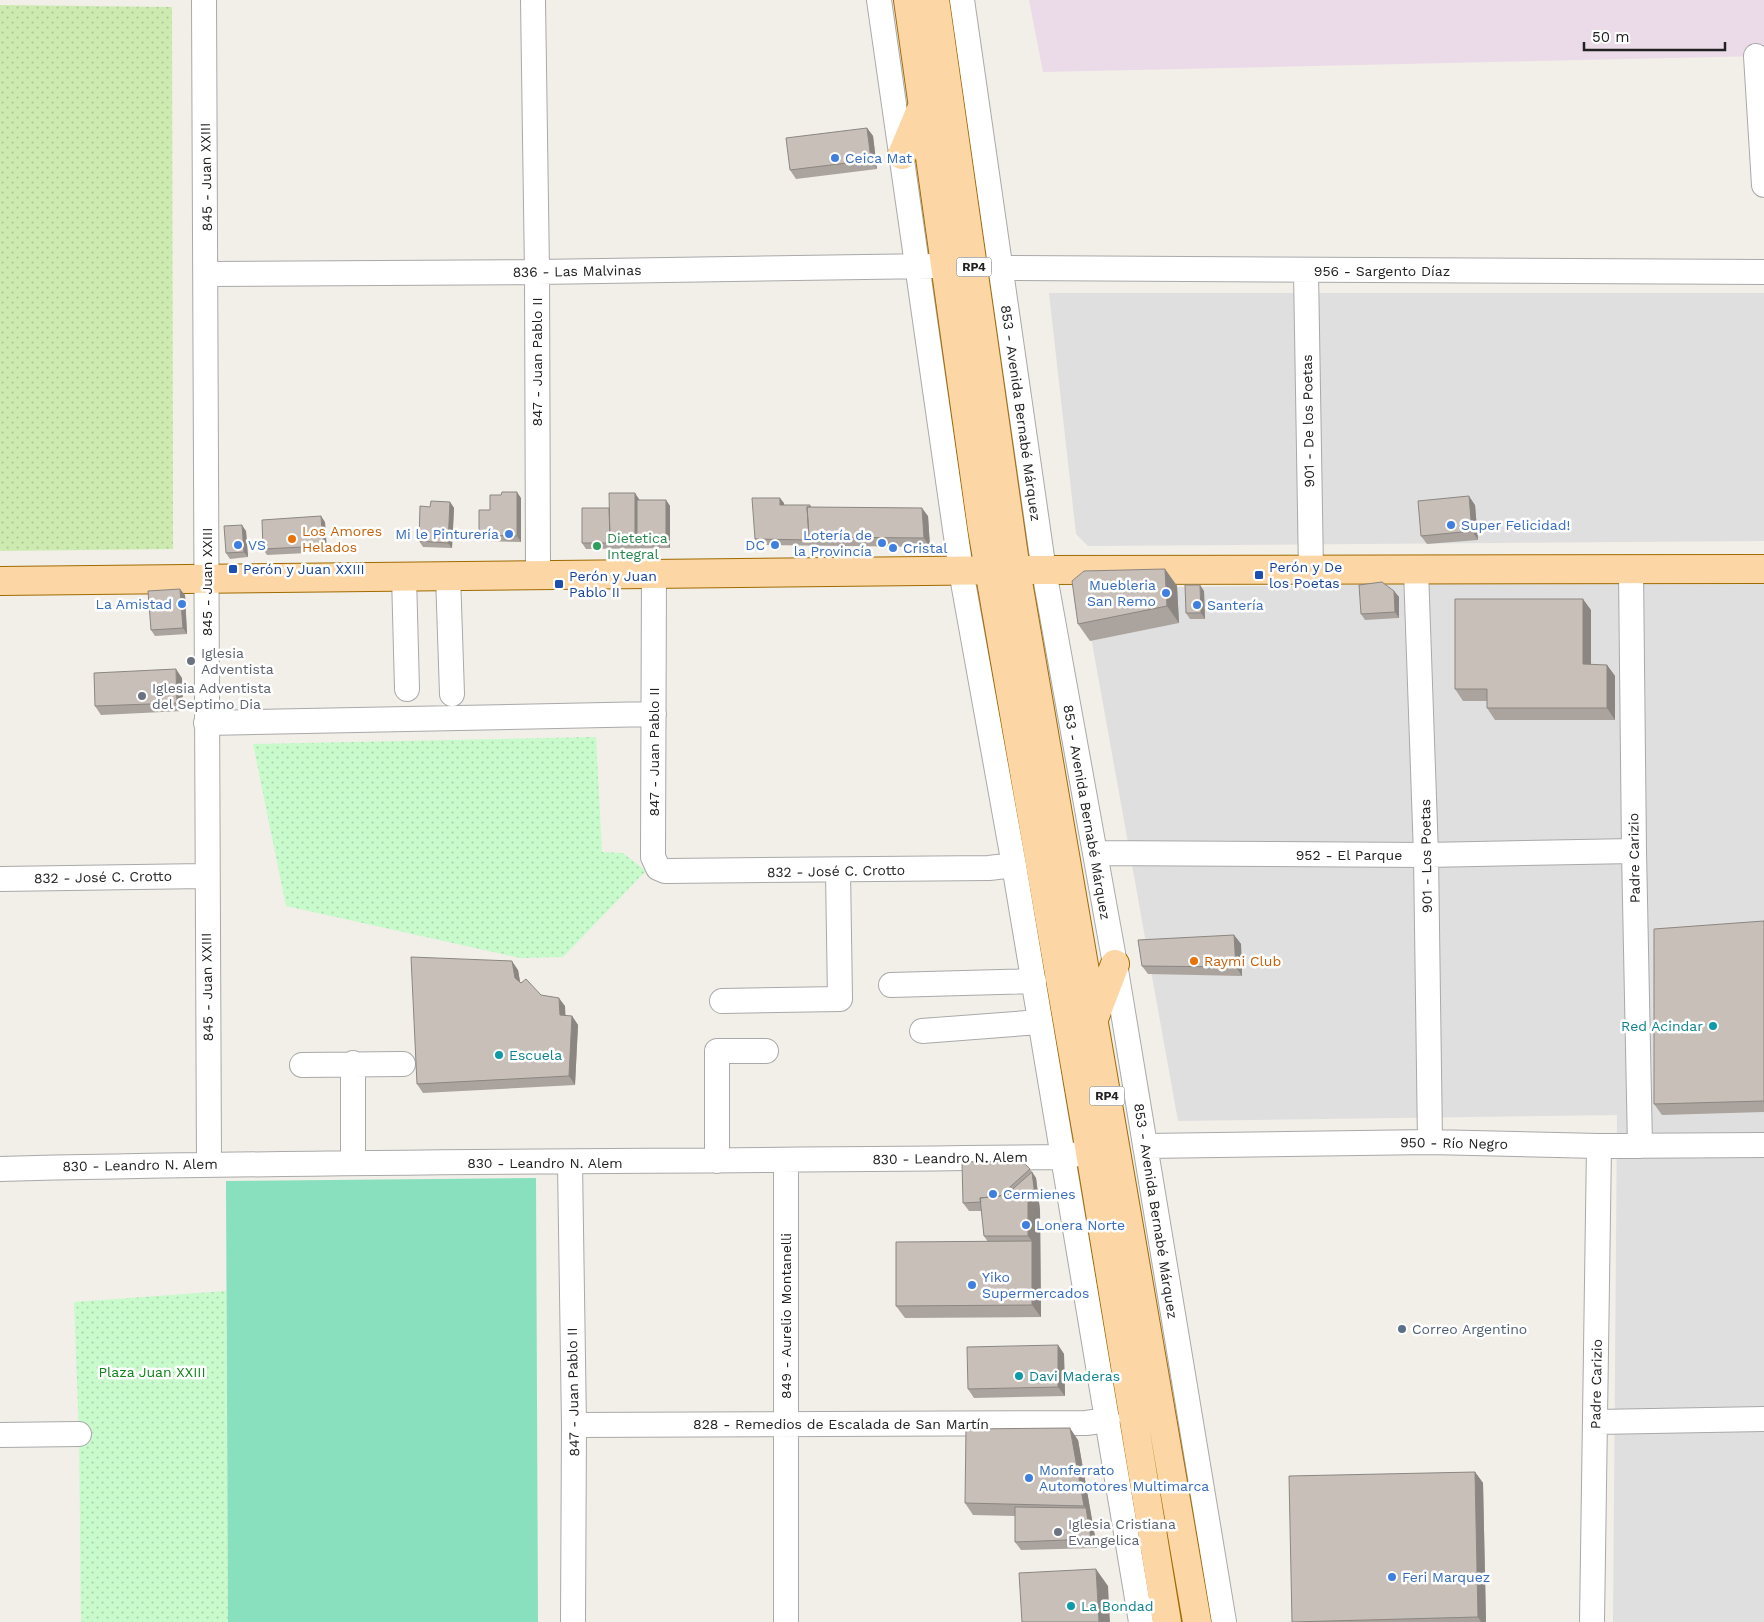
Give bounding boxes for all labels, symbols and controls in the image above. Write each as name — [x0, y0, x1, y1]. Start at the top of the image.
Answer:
scale bar — [1584, 20, 1725, 52]
text: 50 m — [1592, 28, 1629, 46]
street label: 845 - Juan XXIII — [197, 123, 215, 231]
place label: Ceica Mat — [845, 150, 912, 166]
marker: Ceica Mat — [829, 152, 841, 164]
road number: RP4 — [956, 258, 992, 276]
street label: 836 - Las Malvinas — [512, 262, 642, 280]
street label: 956 - Sargento Díaz — [1314, 263, 1450, 279]
street label: 847 - Juan Pablo II — [529, 297, 545, 427]
street label: 853 - Avenida Bernabé Márquez — [998, 304, 1044, 522]
street label: 901 - De los Poetas — [1299, 354, 1317, 488]
place label: Super Felicidad! — [1461, 517, 1570, 533]
marker: Super Felicidad! — [1445, 519, 1457, 531]
place label: Los Amores Helados — [302, 523, 382, 555]
place label: Mi le Pinturería — [395, 526, 499, 542]
place label: Lotería de la Provincía — [794, 527, 872, 559]
street label: 845 - Juan XXIII — [199, 528, 215, 636]
marker: Mi le Pinturería — [503, 528, 515, 540]
place label: Dietetica Integral — [607, 530, 668, 562]
marker: Los Amores Helados — [286, 533, 298, 545]
place label: VS — [248, 537, 266, 553]
place label: DC — [745, 537, 765, 553]
marker: Lotería de la Provincía — [876, 537, 888, 549]
marker: VS — [232, 539, 244, 551]
marker: DC — [769, 539, 781, 551]
marker: Dietetica Integral — [591, 540, 603, 552]
place label: Cristal — [903, 540, 948, 556]
marker: Cristal — [887, 542, 899, 554]
place label: Perón y De los Poetas — [1269, 559, 1342, 591]
place label: Perón y Juan XXIII — [243, 561, 365, 577]
marker: Perón y Juan XXIII — [227, 563, 239, 575]
place label: Perón y Juan Pablo II — [569, 568, 657, 600]
marker: Perón y De los Poetas — [1253, 569, 1265, 581]
place label: Muebleria San Remo — [1087, 577, 1156, 609]
marker: Perón y Juan Pablo II — [553, 578, 565, 590]
marker: Muebleria San Remo — [1160, 587, 1172, 599]
place label: La Amistad — [96, 596, 172, 612]
place label: Santería — [1207, 597, 1264, 613]
marker: La Amistad — [176, 598, 188, 610]
marker: Santería — [1191, 599, 1203, 611]
place label: Iglesia Adventista — [201, 645, 274, 677]
marker: Iglesia Adventista — [185, 655, 197, 667]
place label: Iglesia Adventista del Septimo Dia — [152, 680, 271, 712]
street label: 847 - Juan Pablo II — [646, 687, 662, 817]
marker: Iglesia Adventista del Septimo Dia — [136, 690, 148, 702]
street label: 853 - Avenida Bernabé Márquez — [1060, 703, 1114, 921]
street label: 901 - Los Poetas — [1417, 799, 1435, 913]
street label: Padre Carizio — [1625, 813, 1643, 903]
street label: 952 - El Parque — [1296, 847, 1402, 863]
street label: 832 - José C. Crotto — [767, 862, 905, 880]
street label: 832 - José C. Crotto — [34, 868, 172, 886]
street label: 845 - Juan XXIII — [198, 933, 216, 1041]
place label: Raymi Club — [1204, 953, 1281, 969]
marker: Raymi Club — [1188, 955, 1200, 967]
place label: Red Acindar — [1621, 1018, 1703, 1034]
marker: Red Acindar — [1707, 1020, 1719, 1032]
place label: Escuela — [509, 1047, 562, 1063]
marker: Escuela — [493, 1049, 505, 1061]
road number: RP4 — [1090, 1086, 1124, 1106]
street label: 853 - Avenida Bernabé Márquez — [1131, 1102, 1181, 1320]
street label: 950 - Río Negro — [1400, 1134, 1508, 1152]
street label: 830 - Leandro N. Alem — [872, 1149, 1028, 1167]
street label: 830 - Leandro N. Alem — [467, 1155, 623, 1171]
street label: 830 - Leandro N. Alem — [62, 1156, 218, 1174]
place label: Cermienes — [1003, 1186, 1076, 1202]
marker: Cermienes — [987, 1188, 999, 1200]
place label: Lonera Norte — [1036, 1217, 1125, 1233]
marker: Lonera Norte — [1020, 1219, 1032, 1231]
street label: 849 - Aurelio Montanelli — [778, 1233, 794, 1399]
place label: Yiko Supermercados — [982, 1269, 1089, 1301]
marker: Yiko Supermercados — [966, 1279, 978, 1291]
place label: Correo Argentino — [1412, 1321, 1527, 1337]
marker: Correo Argentino — [1396, 1323, 1408, 1335]
street label: 847 - Juan Pablo II — [564, 1327, 582, 1457]
street label: Padre Carizio — [1587, 1339, 1605, 1429]
park label: Plaza Juan XXIII — [98, 1364, 206, 1380]
place label: Davi Maderas — [1029, 1368, 1120, 1384]
marker: Davi Maderas — [1013, 1370, 1025, 1382]
street label: 828 - Remedios de Escalada de San Martín — [693, 1416, 989, 1432]
place label: Monferrato Automotores Multimarca — [1039, 1462, 1209, 1494]
marker: Monferrato Automotores Multimarca — [1023, 1472, 1035, 1484]
place label: Iglesia Cristiana Evangelica — [1068, 1516, 1176, 1548]
marker: Iglesia Cristiana Evangelica — [1052, 1526, 1064, 1538]
place label: Feri Marquez — [1402, 1569, 1490, 1585]
marker: Feri Marquez — [1386, 1571, 1398, 1583]
place label: La Bondad — [1081, 1598, 1153, 1614]
marker: La Bondad — [1065, 1600, 1077, 1612]

